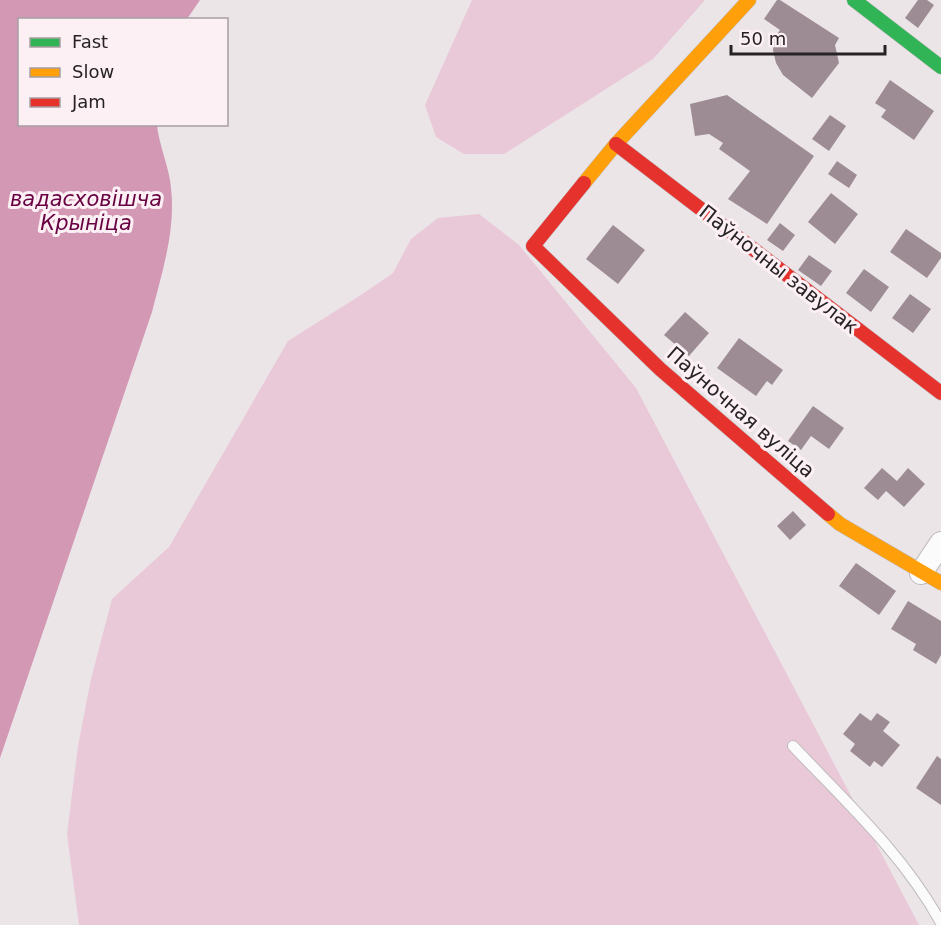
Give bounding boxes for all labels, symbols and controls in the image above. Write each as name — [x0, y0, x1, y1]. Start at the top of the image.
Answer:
legend — [18, 18, 228, 126]
scale bar — [731, 18, 886, 56]
text: 50 m — [740, 28, 786, 49]
text: Fast — [72, 31, 108, 52]
text: Slow — [72, 61, 114, 82]
text: Jam — [71, 91, 106, 112]
water label: вадасховішча Крыніца — [10, 187, 162, 235]
street label: Паўночны завулак — [695, 199, 863, 339]
street label: Паўночная вуліца — [662, 341, 820, 483]

